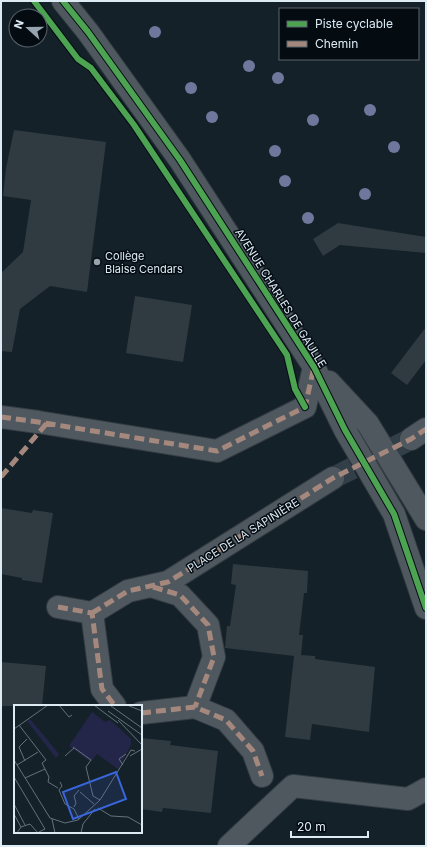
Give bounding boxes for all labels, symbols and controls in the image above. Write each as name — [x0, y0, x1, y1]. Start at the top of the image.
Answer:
north arrow — [8, 8, 48, 48]
legend — [279, 8, 419, 60]
text: Piste cyclable — [315, 16, 393, 31]
text: N — [11, 18, 27, 31]
text: Chemin — [315, 36, 358, 51]
street label: AVENUE CHARLES DE GAULLE — [232, 226, 330, 370]
place label: Collège Blaise Cendars — [105, 249, 183, 276]
marker: Collège Blaise Cendars — [92, 257, 102, 267]
street label: PLACE DE LA SAPINIÈRE — [185, 495, 301, 575]
inset map — [14, 705, 142, 833]
scale bar — [291, 813, 368, 839]
text: 20 m — [297, 819, 326, 834]

